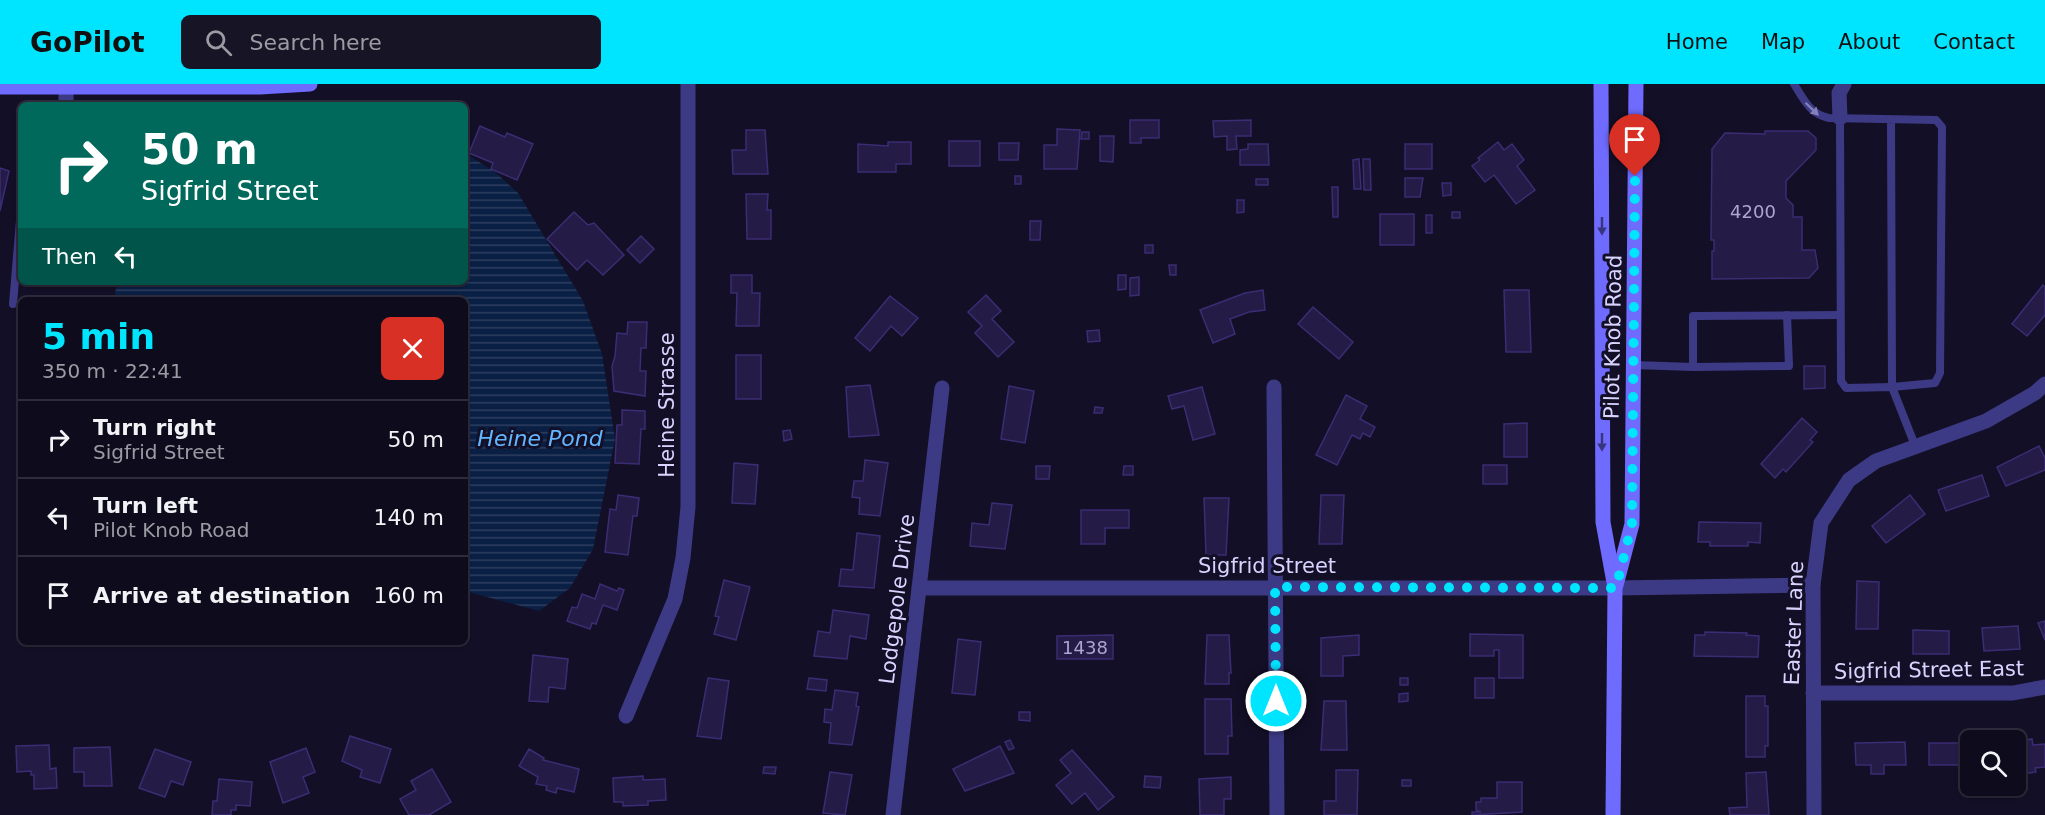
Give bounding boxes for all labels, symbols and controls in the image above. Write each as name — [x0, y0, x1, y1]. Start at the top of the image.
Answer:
search box — [181, 15, 601, 69]
text: GoPilot — [30, 26, 145, 59]
icon: search — [202, 26, 235, 59]
text: Search here — [250, 30, 382, 55]
text: Home — [1666, 30, 1728, 54]
text: Map — [1761, 30, 1805, 54]
text: About — [1838, 30, 1900, 54]
text: Contact — [1933, 30, 2015, 54]
one-way arrow — [1805, 102, 1819, 116]
pin — [1609, 114, 1660, 176]
icon: arrive — [1618, 123, 1651, 156]
text: 50 m — [141, 125, 258, 174]
icon: right — [42, 126, 120, 204]
text: Sigfrid Street — [141, 175, 319, 206]
house number: 4200 — [1730, 201, 1776, 222]
one-way arrow — [1597, 217, 1607, 236]
icon: left — [109, 240, 142, 273]
text: Then — [42, 244, 97, 269]
street label: Pilot Knob Road — [1600, 255, 1626, 419]
text: 5 min — [42, 316, 155, 357]
button: close — [381, 317, 444, 380]
street label: Heine Strasse — [655, 332, 679, 478]
text: 350 m · 22:41 — [42, 359, 183, 383]
text: Turn right — [93, 415, 216, 440]
icon: right — [42, 423, 75, 456]
water label: Heine Pond — [477, 426, 604, 451]
text: 50 m — [388, 427, 444, 452]
one-way arrow — [1597, 433, 1607, 452]
text: Sigfrid Street — [93, 440, 225, 464]
text: Turn left — [93, 493, 198, 518]
icon: left — [42, 501, 75, 534]
text: 140 m — [374, 505, 444, 530]
street label: Lodgepole Drive — [875, 512, 919, 686]
text: Pilot Knob Road — [93, 518, 249, 542]
street label: Sigfrid Street — [1198, 554, 1336, 578]
street label: Easter Lane — [1780, 560, 1808, 686]
icon: arrive — [42, 579, 75, 612]
text: Arrive at destination — [93, 583, 350, 608]
text: 160 m — [374, 583, 444, 608]
house number: 1438 — [1062, 637, 1108, 658]
street label: Sigfrid Street East — [1834, 656, 2024, 684]
position arrow — [1244, 669, 1308, 733]
map controls — [1960, 730, 2026, 796]
button: search — [1960, 730, 2026, 796]

